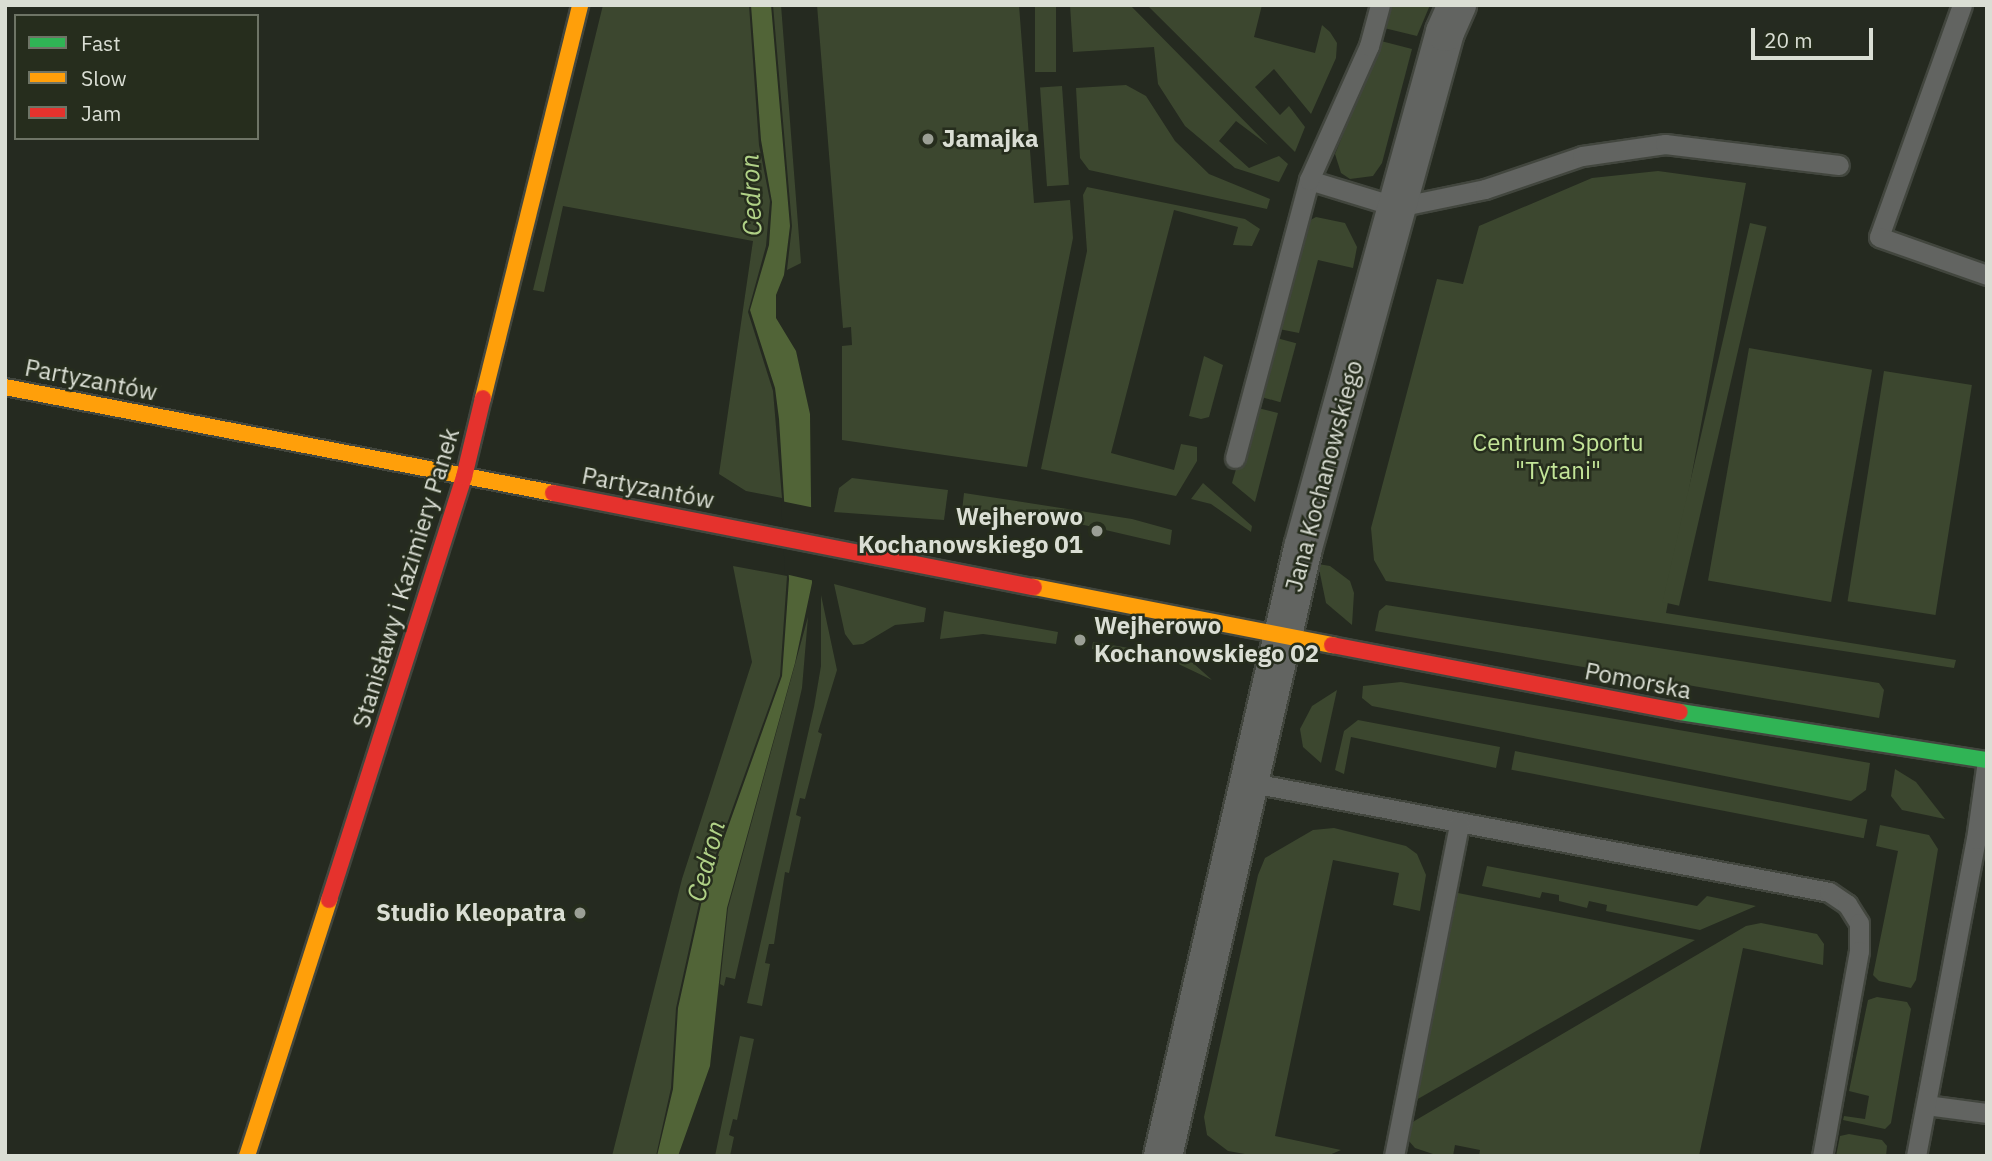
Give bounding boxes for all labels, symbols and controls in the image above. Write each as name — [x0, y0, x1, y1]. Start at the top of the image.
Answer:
legend — [14, 14, 259, 140]
scale bar — [1754, 14, 1876, 58]
text: 20 m — [1764, 26, 1813, 54]
text: Fast — [81, 29, 121, 57]
text: Slow — [81, 64, 127, 92]
text: Jam — [81, 99, 121, 127]
place label: Jamajka — [942, 125, 1039, 153]
marker: Jamajka — [920, 131, 936, 147]
water label: Cedron — [734, 153, 768, 237]
street label: Partyzantów — [22, 353, 160, 407]
street label: Jana Kochanowskiego — [1279, 357, 1369, 595]
street label: Stanisławy i Kazimiery Panek — [347, 425, 465, 731]
park label: Centrum Sportu "Tytani" — [1472, 429, 1644, 485]
street label: Partyzantów — [579, 461, 717, 515]
place label: Wejherowo Kochanowskiego 01 — [858, 503, 1083, 559]
marker: Wejherowo Kochanowskiego 01 — [1089, 523, 1105, 539]
place label: Wejherowo Kochanowskiego 02 — [1094, 612, 1319, 668]
marker: Wejherowo Kochanowskiego 02 — [1072, 632, 1088, 648]
street label: Pomorska — [1582, 657, 1694, 705]
water label: Cedron — [680, 817, 732, 905]
place label: Studio Kleopatra — [376, 899, 566, 927]
marker: Studio Kleopatra — [572, 905, 588, 921]

